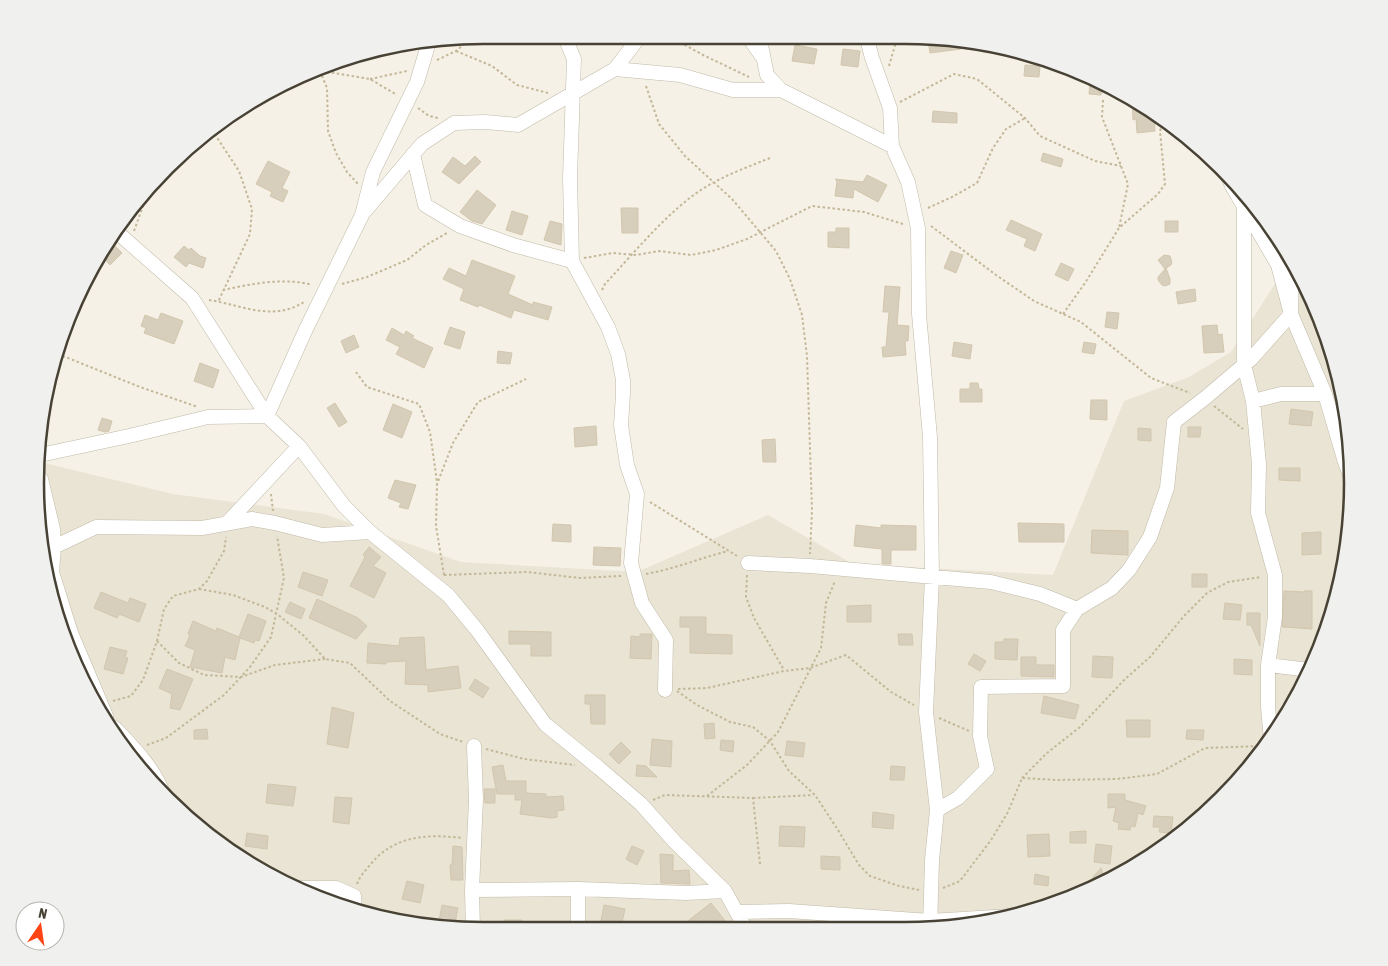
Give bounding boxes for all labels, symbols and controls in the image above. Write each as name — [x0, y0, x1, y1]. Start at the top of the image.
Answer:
north arrow — [15, 901, 65, 951]
text: N — [37, 905, 49, 922]

